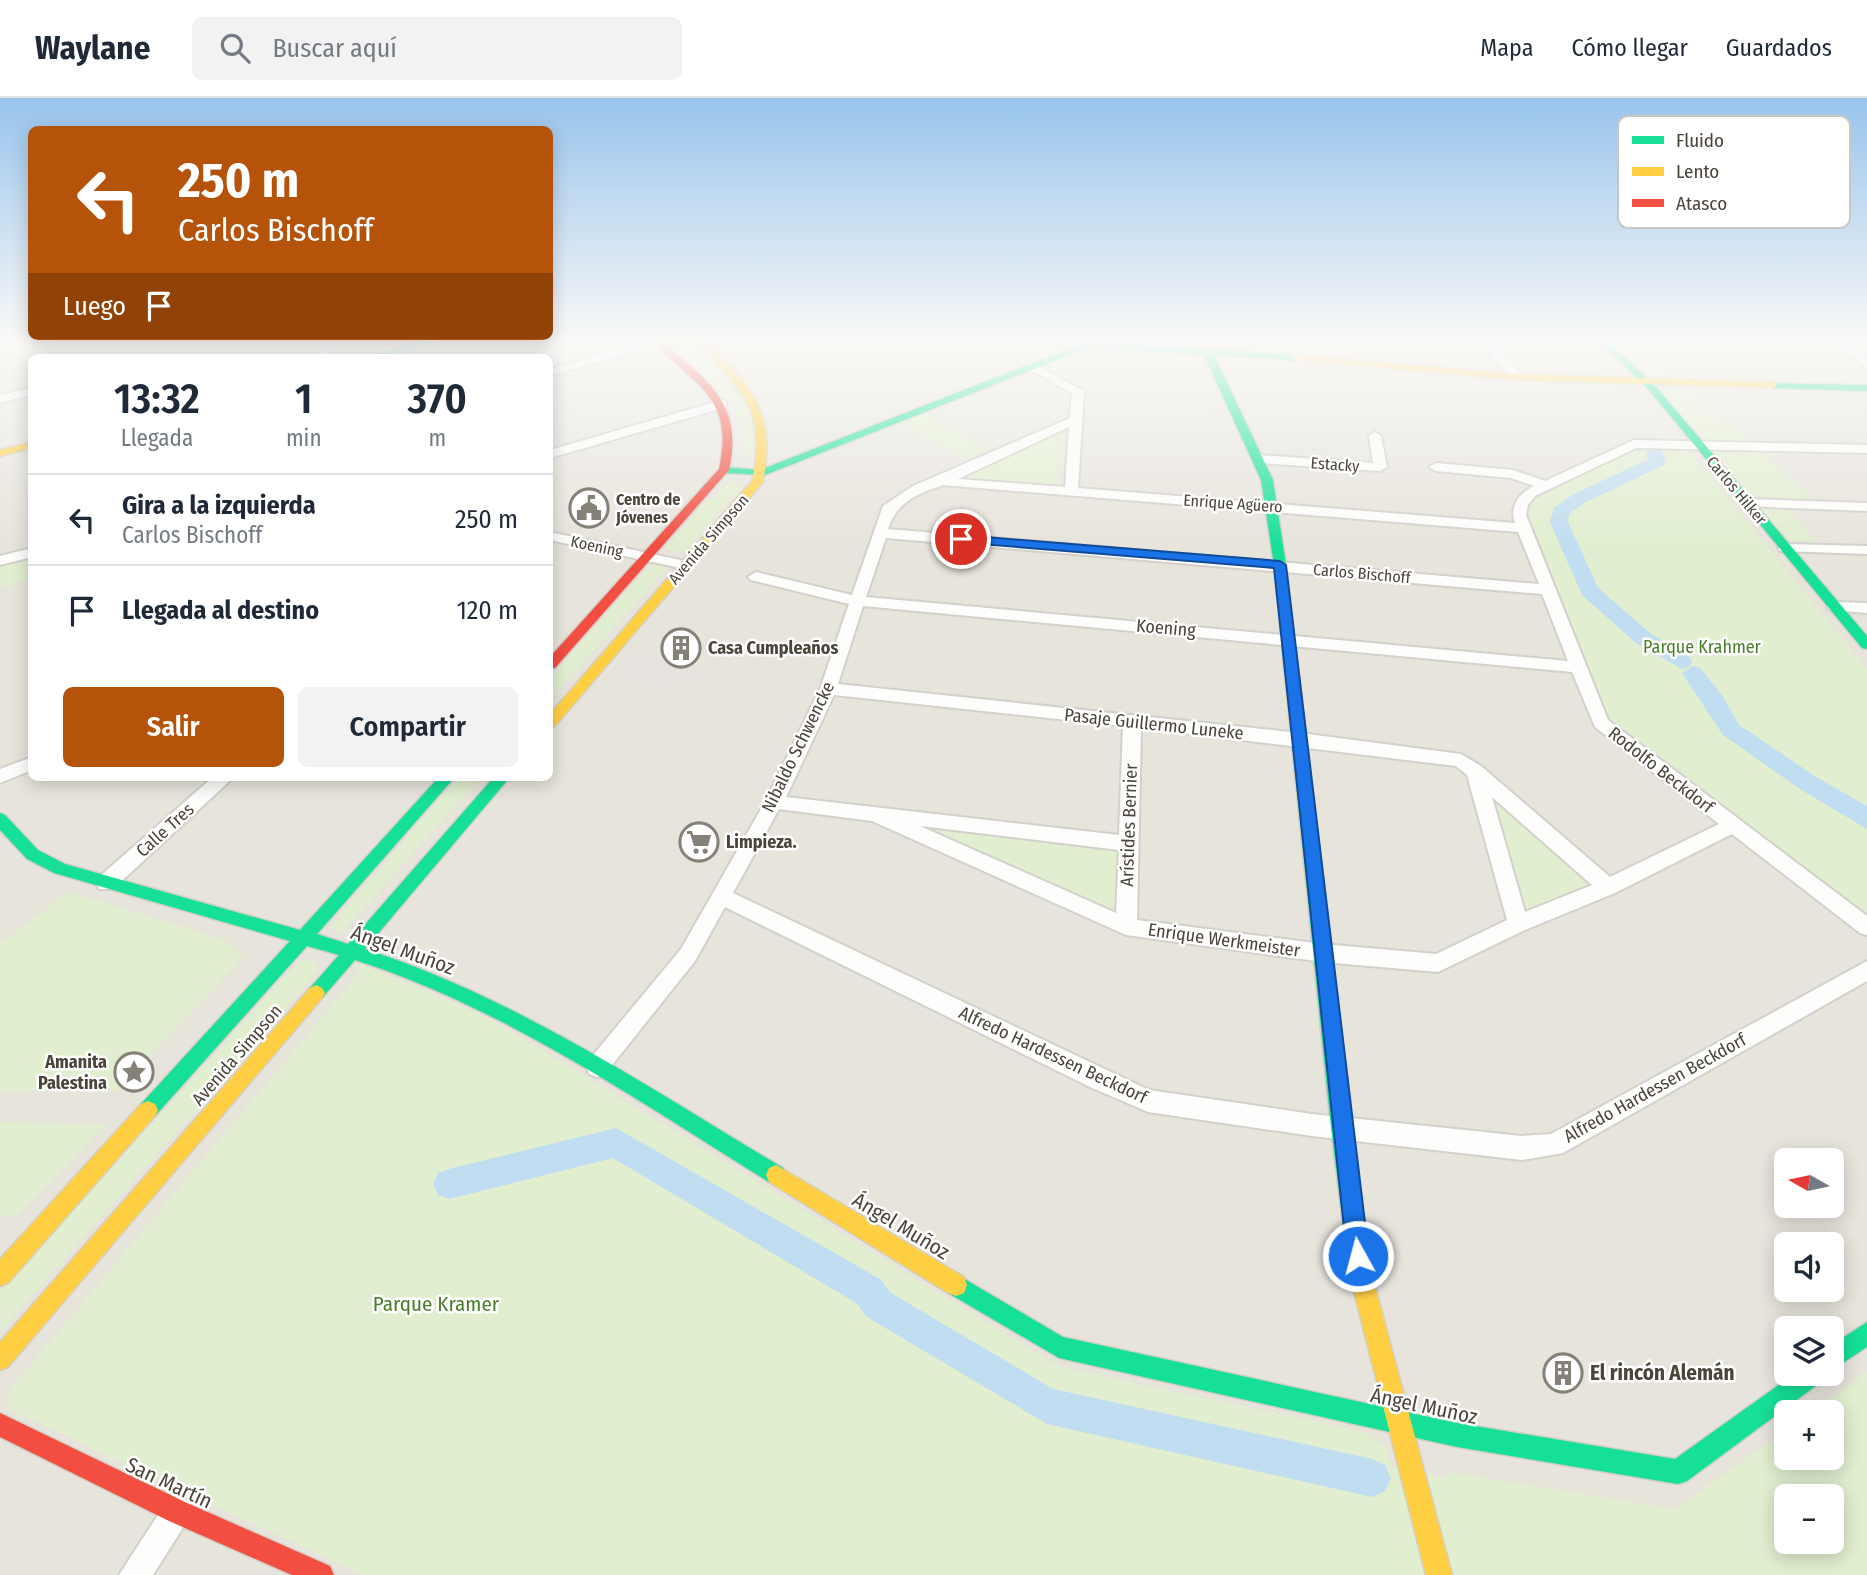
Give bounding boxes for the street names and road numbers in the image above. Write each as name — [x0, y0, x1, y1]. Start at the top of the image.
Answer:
street label: Carlos Hilker — [1703, 452, 1771, 529]
street label: Estacky — [1310, 453, 1361, 476]
street label: Avenida Simpson — [664, 491, 752, 588]
street label: Enrique Agüero — [1183, 491, 1283, 516]
street label: Koening — [569, 532, 625, 561]
street label: Carlos Bischoff — [1312, 560, 1413, 587]
street label: Koening — [1135, 614, 1197, 642]
street label: Nibaldo Schwencke — [757, 678, 839, 816]
street label: Pasaje Guillermo Luneke — [1063, 704, 1245, 744]
street label: Rodolfo Beckdorf — [1604, 722, 1719, 819]
street label: Arístides Bernier — [1116, 762, 1142, 887]
street label: Calle Tres — [132, 798, 199, 862]
street label: Enrique Werkmeister — [1147, 918, 1302, 962]
street label: Ángel Muñoz — [347, 919, 459, 981]
street label: Avenida Simpson — [187, 1000, 287, 1110]
street label: Alfredo Hardessen Beckdorf — [955, 1002, 1152, 1109]
street label: Alfredo Hardessen Beckdorf — [1560, 1028, 1751, 1147]
street label: Ángel Muñoz — [848, 1187, 954, 1265]
street label: Ángel Muñoz — [1368, 1382, 1480, 1430]
street label: San Martín — [122, 1452, 216, 1514]

